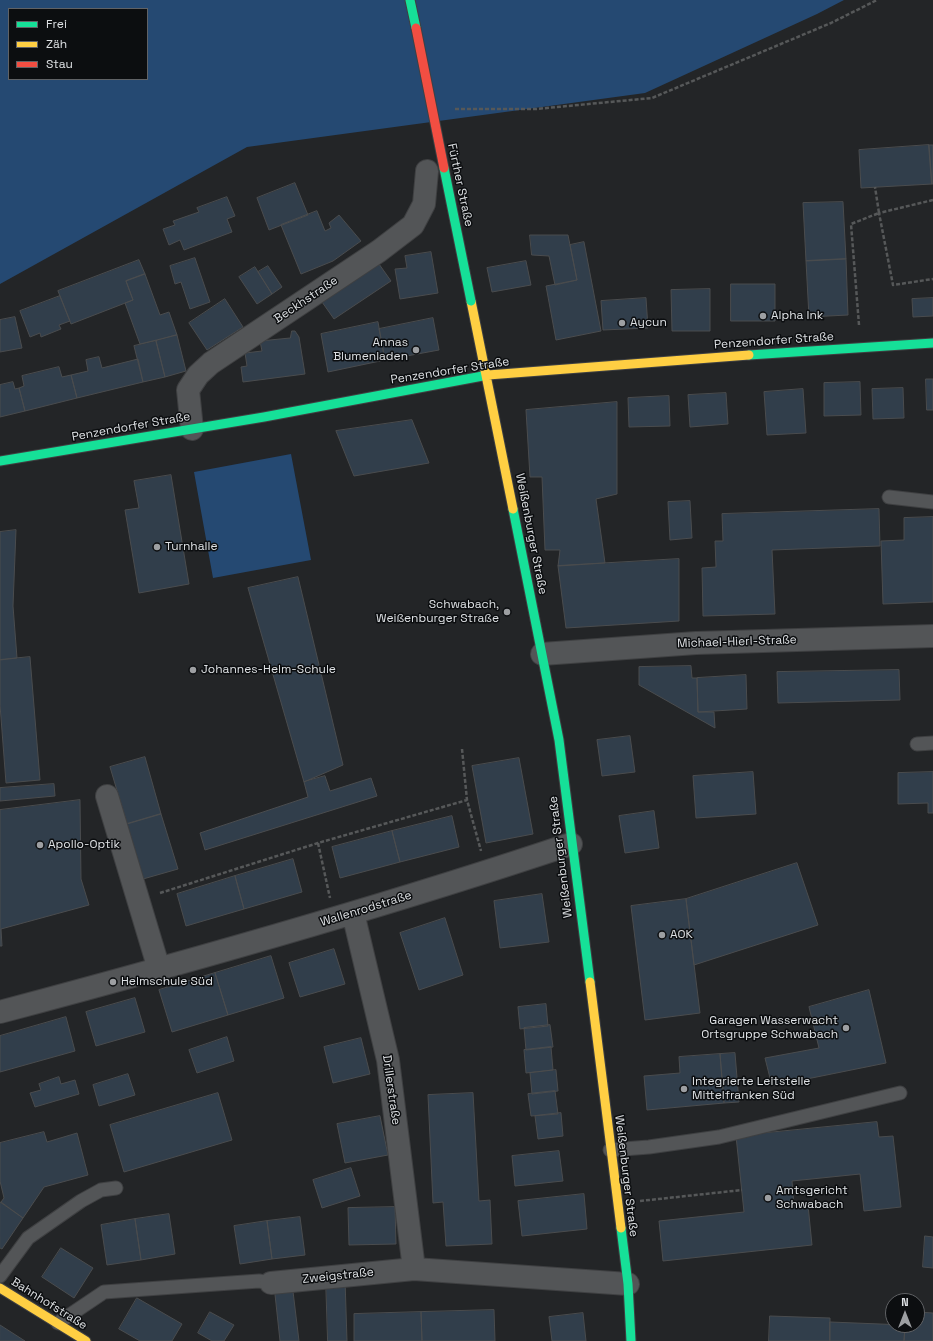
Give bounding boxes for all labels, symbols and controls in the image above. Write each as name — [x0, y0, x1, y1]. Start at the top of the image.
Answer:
legend — [8, 8, 148, 80]
text: Frei — [46, 16, 67, 32]
text: Zäh — [46, 36, 67, 52]
text: Stau — [46, 56, 73, 72]
street label: Fürther Straße — [444, 142, 476, 228]
street label: Beckhstraße — [271, 273, 341, 327]
place label: Alpha Ink — [771, 309, 823, 323]
marker: Alpha Ink — [758, 311, 768, 321]
place label: Aycun — [630, 316, 667, 330]
marker: Aycun — [617, 318, 627, 328]
street label: Penzendorfer Straße — [714, 330, 834, 352]
place label: Annas Blumenladen — [333, 336, 408, 364]
marker: Annas Blumenladen — [411, 345, 421, 355]
street label: Penzendorfer Straße — [390, 354, 510, 388]
street label: Penzendorfer Straße — [71, 409, 191, 445]
street label: Weißenburger Straße — [512, 472, 550, 596]
place label: Turnhalle — [165, 540, 218, 554]
marker: Turnhalle — [152, 542, 162, 552]
place label: Schwabach, Weißenburger Straße — [376, 598, 499, 626]
marker: Schwabach, Weißenburger Straße — [502, 607, 512, 617]
street label: Michael-Hierl-Straße — [677, 633, 797, 651]
place label: Johannes-Helm-Schule — [201, 663, 336, 677]
marker: Johannes-Helm-Schule — [188, 665, 198, 675]
street label: Weißenburger Straße — [546, 795, 576, 919]
place label: Apollo-Optik — [48, 838, 120, 852]
marker: Apollo-Optik — [35, 840, 45, 850]
street label: Wallenrodstraße — [319, 888, 413, 930]
place label: AOK — [670, 928, 693, 942]
marker: AOK — [657, 930, 667, 940]
place label: Helmschule Süd — [121, 975, 213, 989]
marker: Helmschule Süd — [108, 977, 118, 987]
place label: Garagen Wasserwacht Ortsgruppe Schwabach — [701, 1014, 838, 1042]
marker: Garagen Wasserwacht Ortsgruppe Schwabach — [841, 1023, 851, 1033]
street label: Drillerstraße — [379, 1054, 403, 1126]
place label: Integrierte Leitstelle Mittelfranken Süd — [692, 1075, 810, 1103]
marker: Integrierte Leitstelle Mittelfranken Süd — [679, 1084, 689, 1094]
street label: Weißenburger Straße — [611, 1114, 641, 1238]
place label: Amtsgericht Schwabach — [776, 1184, 848, 1212]
marker: Amtsgericht Schwabach — [763, 1193, 773, 1203]
street label: Zweigstraße — [302, 1265, 374, 1287]
street label: Bahnhofstraße — [8, 1275, 90, 1333]
north arrow — [885, 1293, 925, 1333]
text: N — [901, 1295, 909, 1309]

